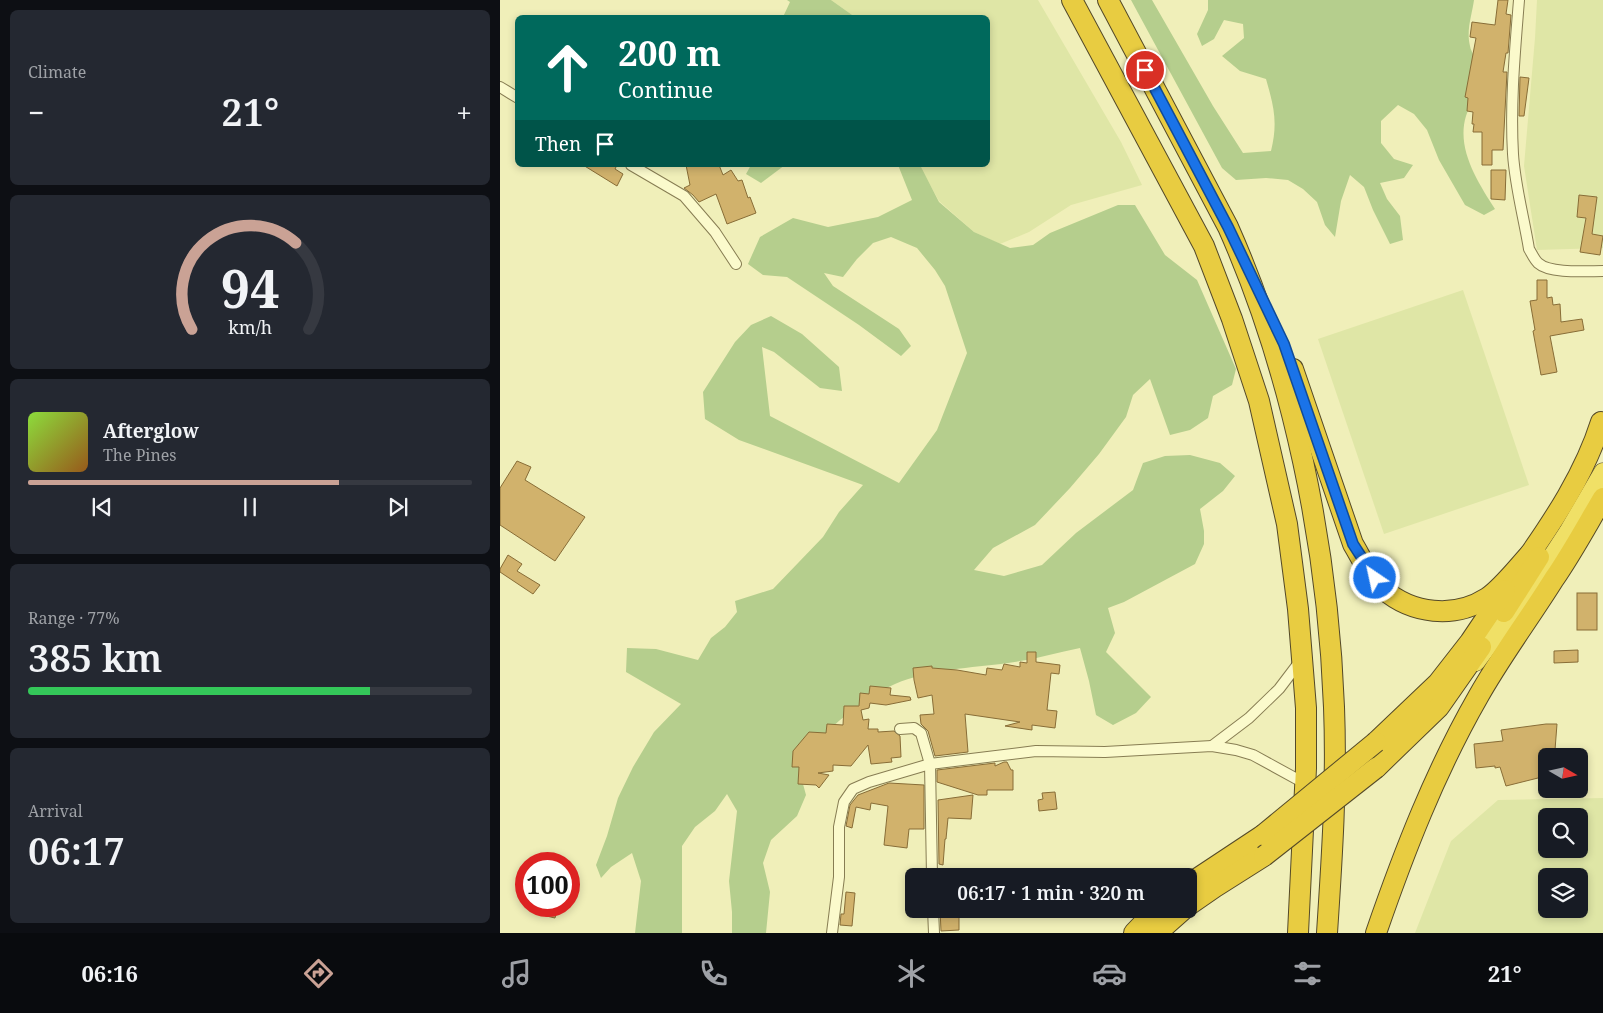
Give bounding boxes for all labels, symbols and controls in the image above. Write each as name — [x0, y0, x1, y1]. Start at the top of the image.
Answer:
text: 200 m — [618, 29, 721, 76]
icon: ahead — [535, 35, 600, 100]
pin — [1124, 49, 1166, 91]
icon: arrive — [1131, 56, 1159, 84]
text: Climate — [28, 61, 86, 83]
text: Continue — [618, 74, 713, 104]
text: 21° — [221, 85, 279, 137]
text: − — [28, 93, 44, 131]
text: + — [456, 93, 472, 131]
icon: arrive — [591, 130, 619, 158]
text: Then — [535, 131, 581, 157]
text: 94 — [221, 252, 279, 323]
text: km/h — [228, 315, 272, 339]
text: Afterglow — [103, 418, 199, 444]
text: The Pines — [103, 444, 177, 466]
icon: previous — [88, 493, 116, 521]
icon: pause — [236, 493, 264, 521]
icon: next — [384, 493, 412, 521]
position arrow — [1348, 551, 1400, 603]
text: Range · 77% — [28, 607, 120, 629]
text: 385 km — [28, 631, 162, 683]
north arrow — [1538, 748, 1588, 798]
map controls — [1538, 748, 1588, 918]
text: Arrival — [28, 800, 83, 822]
button: search — [1538, 808, 1588, 858]
text: 06:17 — [28, 824, 125, 876]
speed limit sign: 100 — [515, 852, 580, 917]
button: layers — [1538, 868, 1588, 918]
text: 06:17 · 1 min · 320 m — [957, 880, 1145, 906]
icon: directions — [301, 956, 336, 991]
icon: music — [499, 956, 534, 991]
icon: phone — [696, 956, 731, 991]
icon: climate — [894, 956, 929, 991]
icon: car — [1092, 956, 1127, 991]
icon: filters — [1290, 956, 1325, 991]
text: 06:16 — [81, 958, 138, 988]
text: 21° — [1488, 958, 1522, 988]

